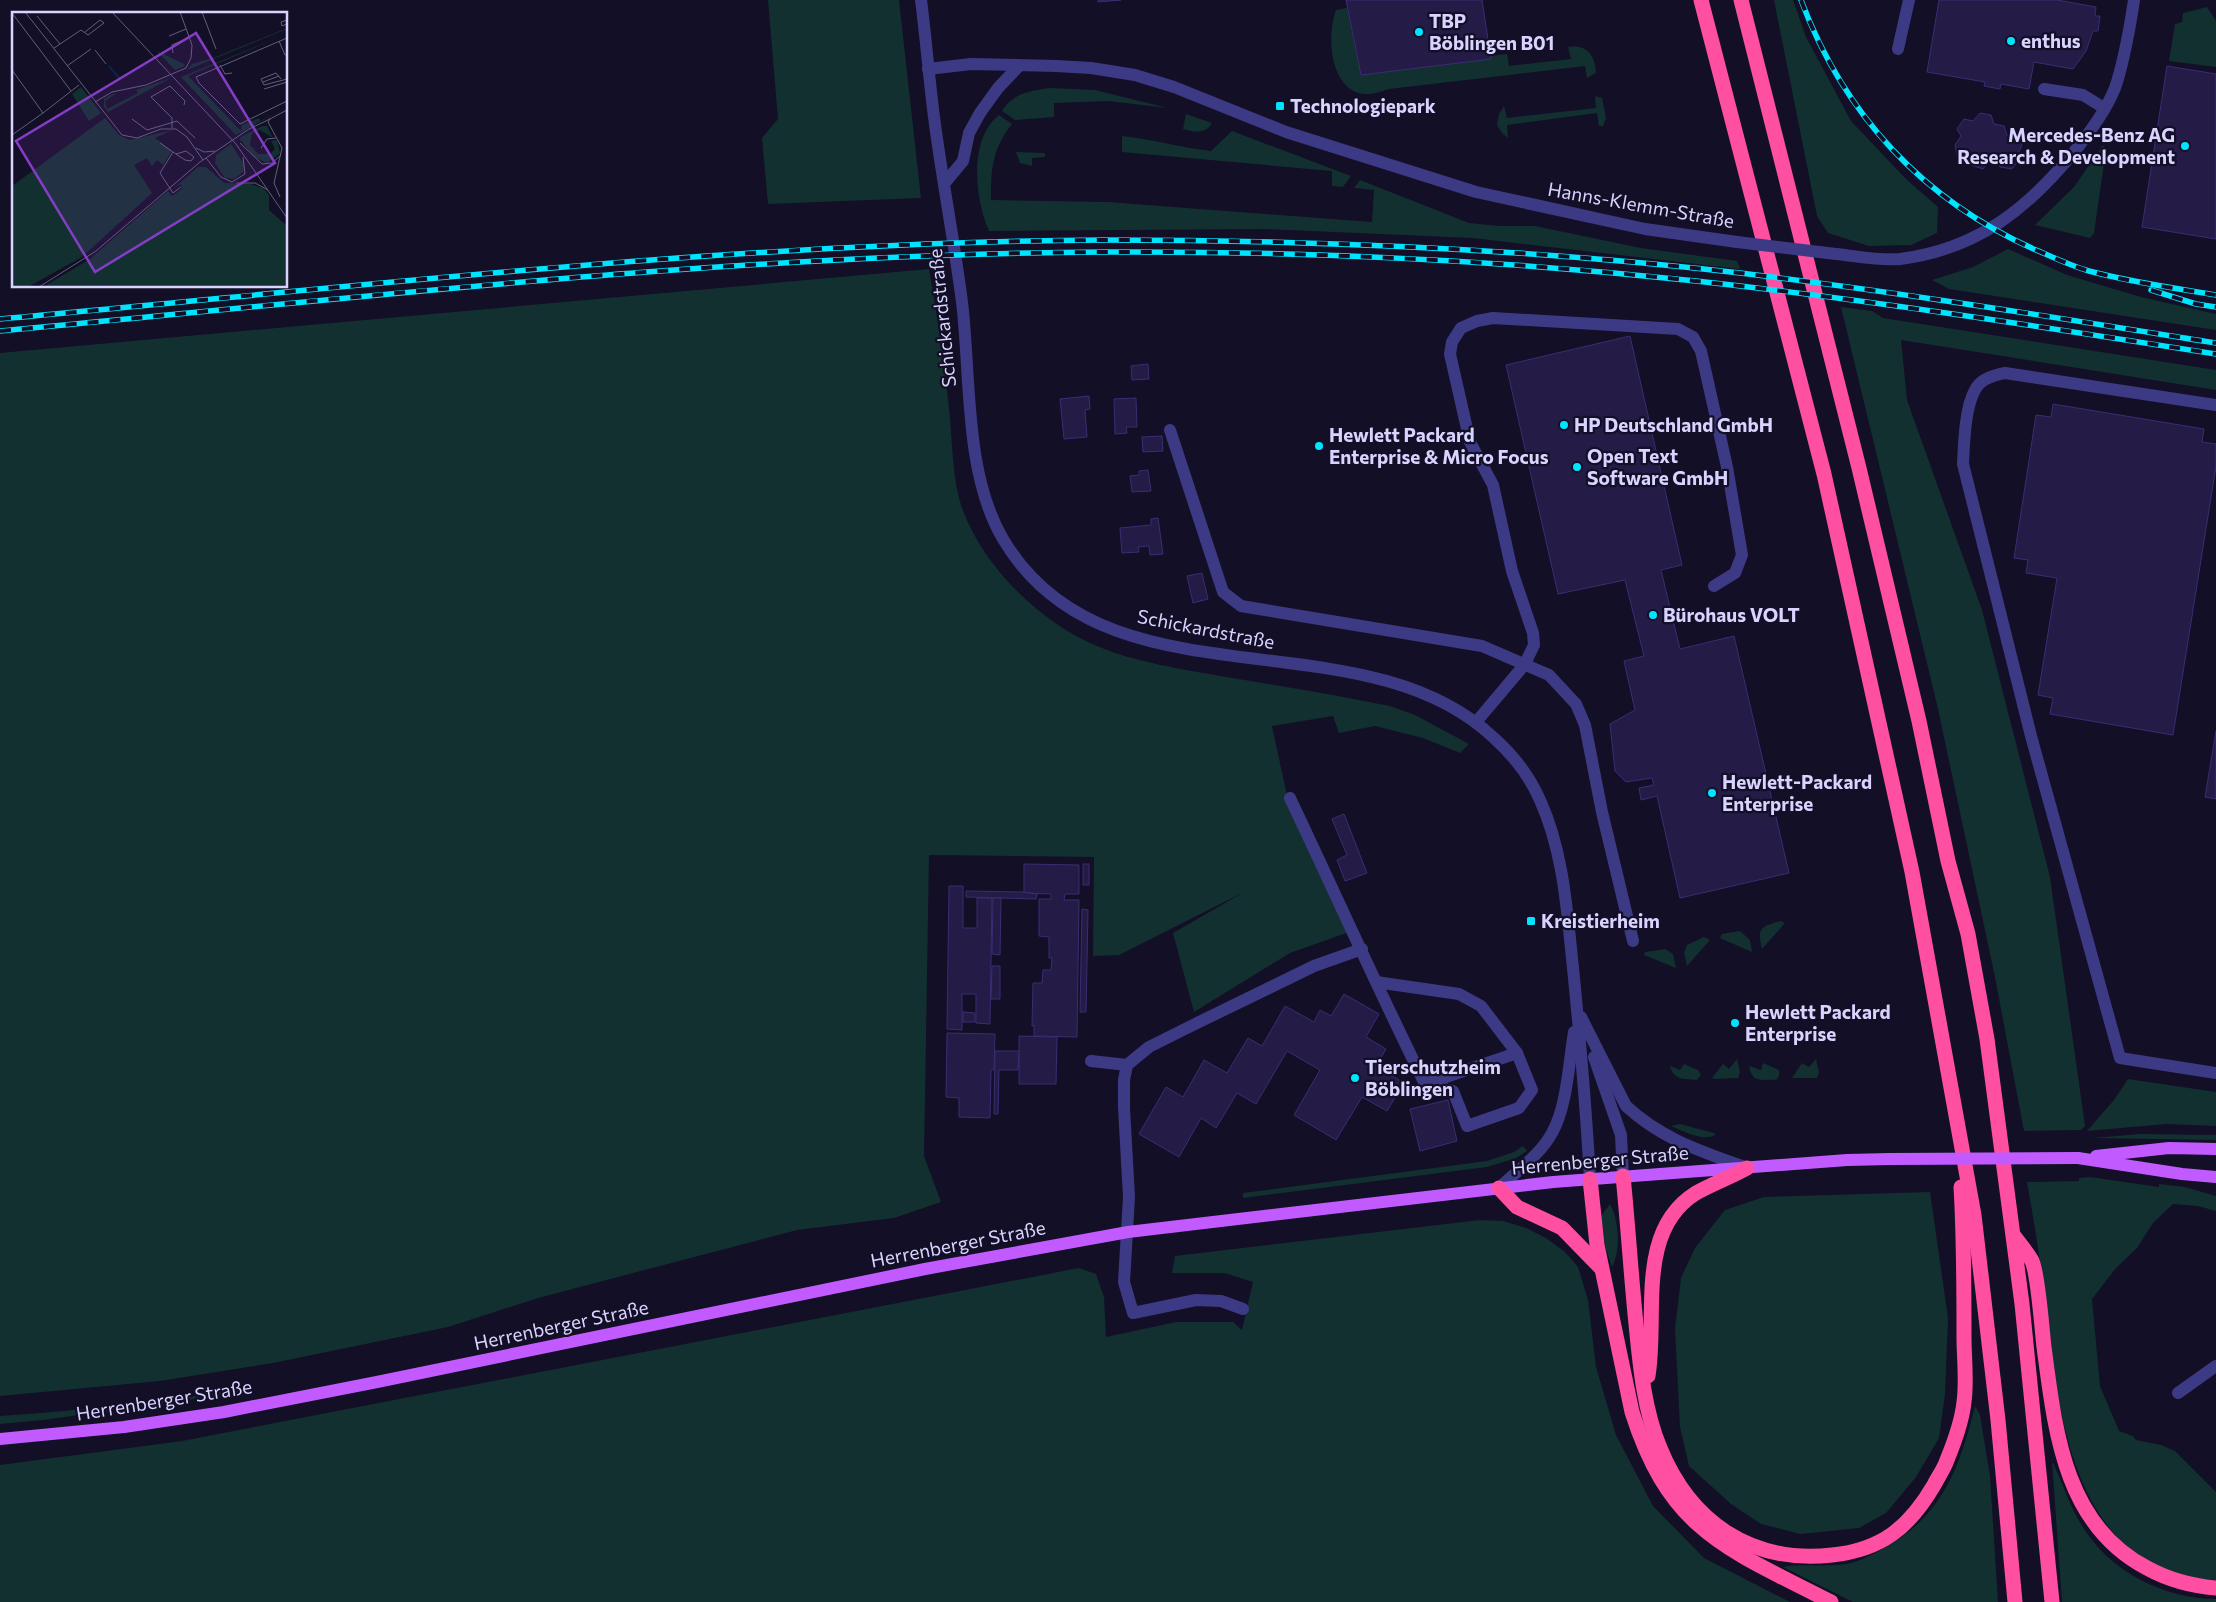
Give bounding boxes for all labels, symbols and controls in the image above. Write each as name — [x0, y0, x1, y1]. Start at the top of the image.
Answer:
place label: TBP Böblingen B01 — [1429, 9, 1554, 54]
inset map — [12, 12, 288, 288]
marker: TBP Böblingen B01 — [1413, 26, 1425, 38]
place label: enthus — [2021, 29, 2081, 52]
marker: enthus — [2005, 35, 2017, 47]
place label: Technologiepark — [1290, 94, 1436, 117]
marker: Technologiepark — [1274, 100, 1286, 112]
place label: Mercedes-Benz AG Research & Development — [1957, 123, 2175, 168]
marker: Mercedes-Benz AG Research & Development — [2179, 140, 2191, 152]
street label: Hanns-Klemm-Straße — [1546, 177, 1736, 232]
street label: Schickardstraße — [923, 248, 960, 389]
place label: HP Deutschland GmbH — [1574, 413, 1773, 436]
marker: HP Deutschland GmbH — [1558, 419, 1570, 431]
place label: Hewlett Packard Enterprise & Micro Focus — [1329, 423, 1549, 468]
marker: Hewlett Packard Enterprise & Micro Focus — [1313, 440, 1325, 452]
place label: Open Text Software GmbH — [1587, 444, 1728, 489]
marker: Open Text Software GmbH — [1571, 461, 1583, 473]
place label: Bürohaus VOLT — [1663, 603, 1800, 626]
street label: Schickardstraße — [1135, 604, 1277, 653]
marker: Bürohaus VOLT — [1647, 609, 1659, 621]
place label: Hewlett-Packard Enterprise — [1722, 770, 1872, 815]
marker: Hewlett-Packard Enterprise — [1706, 787, 1718, 799]
place label: Kreistierheim — [1541, 909, 1660, 932]
marker: Kreistierheim — [1525, 915, 1537, 927]
place label: Hewlett Packard Enterprise — [1745, 1000, 1891, 1045]
marker: Hewlett Packard Enterprise — [1729, 1017, 1741, 1029]
place label: Tierschutzheim Böblingen — [1365, 1055, 1501, 1100]
marker: Tierschutzheim Böblingen — [1349, 1072, 1361, 1084]
street label: Herrenberger Straße — [1510, 1140, 1690, 1179]
street label: Herrenberger Straße — [868, 1215, 1047, 1272]
street label: Herrenberger Straße — [472, 1295, 650, 1354]
street label: Herrenberger Straße — [74, 1374, 254, 1425]

